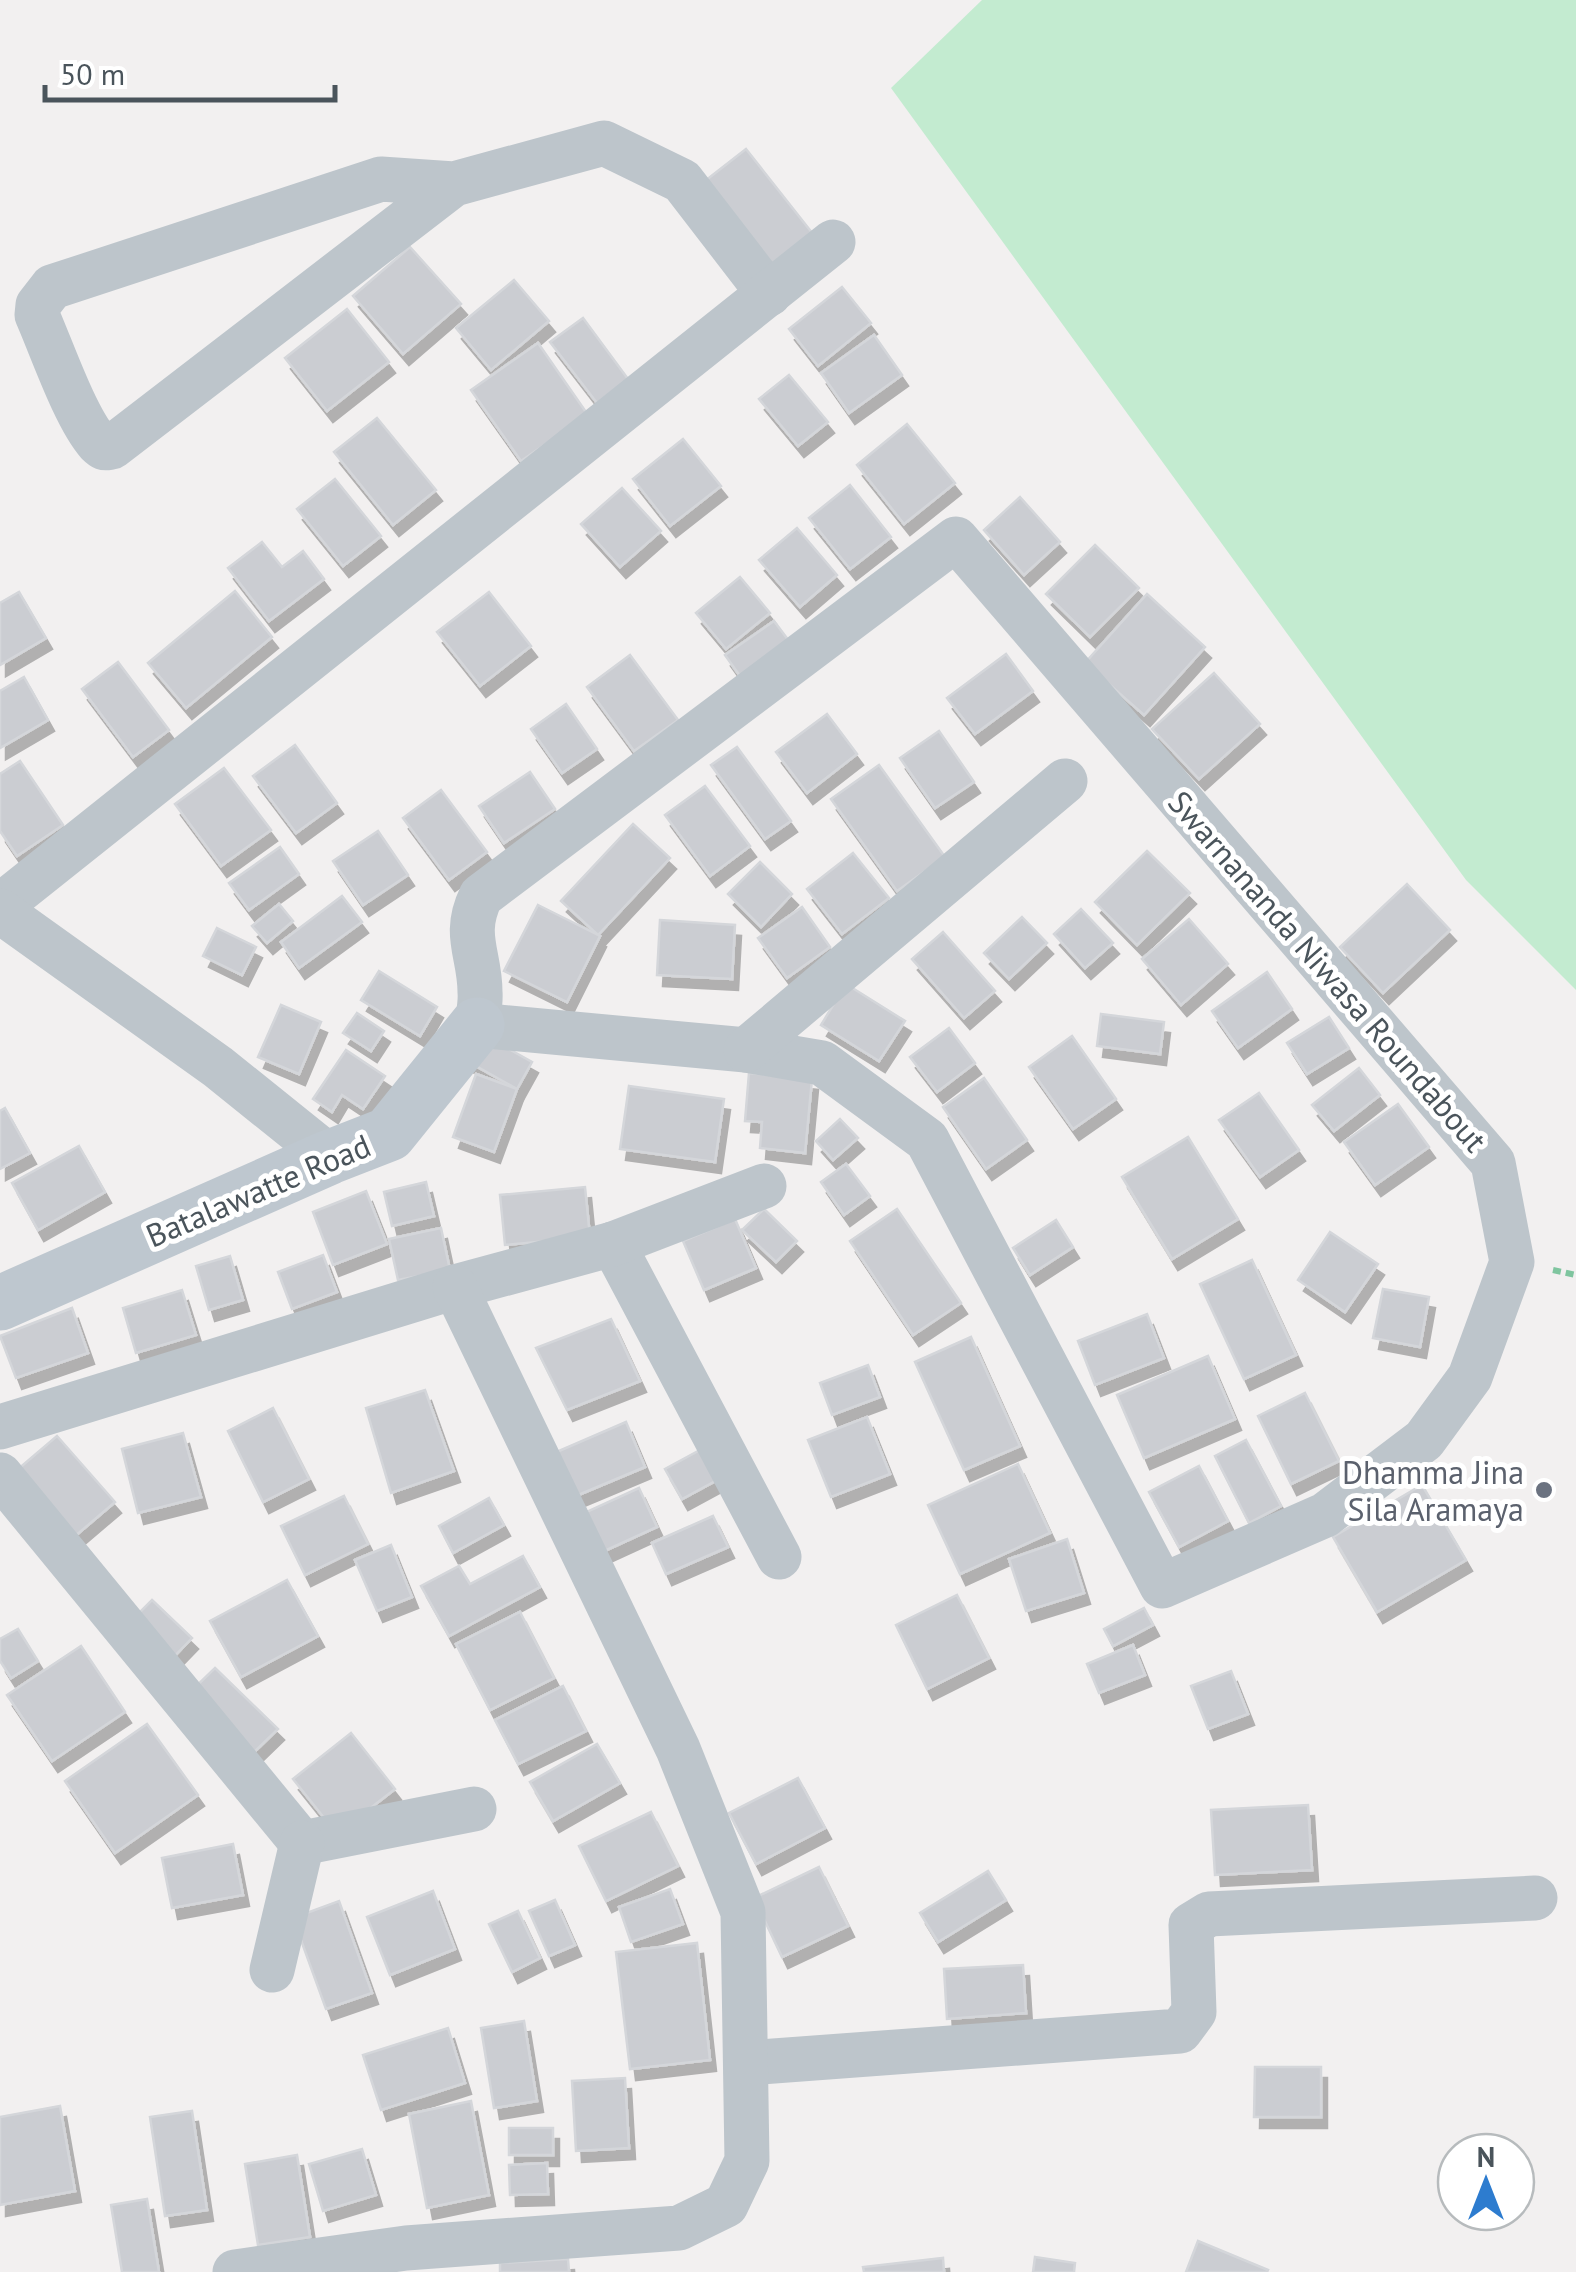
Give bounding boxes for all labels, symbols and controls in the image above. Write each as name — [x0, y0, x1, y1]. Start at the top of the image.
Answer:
scale bar — [45, 40, 335, 102]
text: 50 m — [60, 54, 125, 93]
street label: Swarnananda Niwasa Roundabout — [1159, 782, 1497, 1161]
street label: Batalawatte Road — [139, 1124, 377, 1256]
place label: Dhamma Jina Sila Aramaya — [1342, 1451, 1524, 1530]
marker: Dhamma Jina Sila Aramaya — [1533, 1479, 1555, 1501]
north arrow — [1436, 2132, 1536, 2232]
text: N — [1477, 2138, 1495, 2175]

